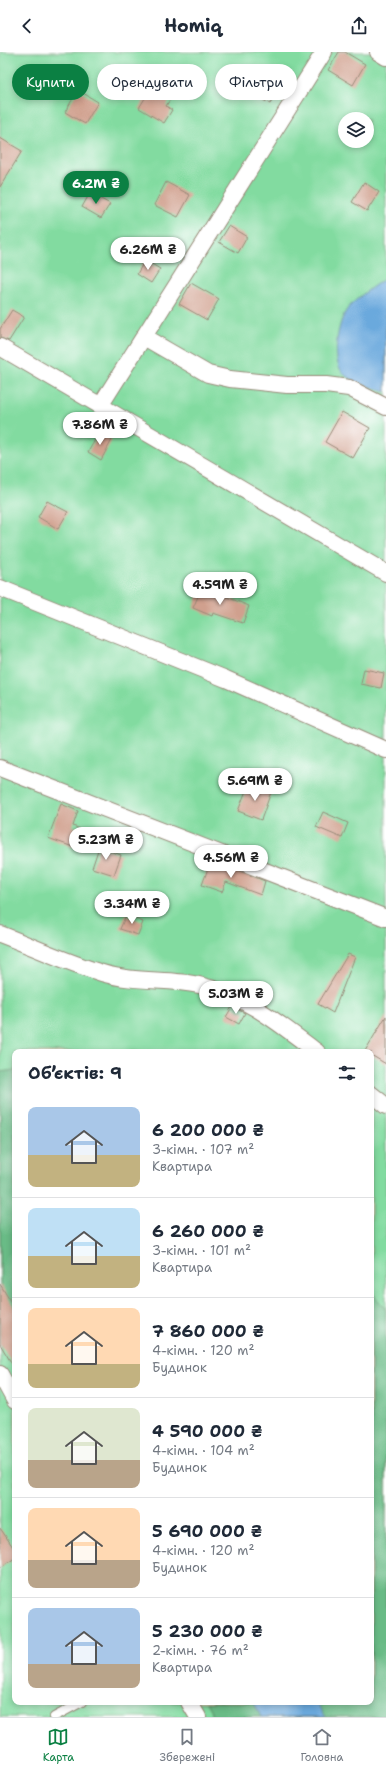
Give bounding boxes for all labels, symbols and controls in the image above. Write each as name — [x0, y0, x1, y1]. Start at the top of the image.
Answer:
text: Homiq — [164, 14, 222, 38]
icon: back — [16, 15, 38, 37]
icon: share — [348, 15, 370, 37]
chip: Купити — [12, 64, 89, 100]
chip: Орендувати — [97, 64, 207, 100]
chip: Фільтри — [215, 64, 297, 100]
map controls — [338, 112, 374, 148]
button: layers — [338, 112, 374, 148]
pin: 6.2M ₴ — [63, 171, 129, 205]
text: 6.2M ₴ — [72, 175, 120, 192]
pin: 6.26M ₴ — [111, 237, 185, 271]
text: 6.26M ₴ — [120, 241, 176, 258]
pin: 7.86M ₴ — [63, 412, 137, 446]
text: 7.86M ₴ — [72, 416, 128, 433]
pin: 4.59M ₴ — [183, 572, 257, 606]
text: 4.59M ₴ — [192, 576, 248, 593]
pin: 5.69M ₴ — [218, 768, 292, 802]
text: 5.69M ₴ — [227, 772, 283, 789]
pin: 5.23M ₴ — [69, 827, 143, 861]
text: 5.23M ₴ — [78, 831, 134, 848]
pin: 4.56M ₴ — [194, 845, 268, 879]
text: 4.56M ₴ — [203, 849, 259, 866]
pin: 3.34M ₴ — [95, 891, 169, 925]
text: 3.34M ₴ — [103, 895, 161, 912]
pin: 5.03M ₴ — [199, 981, 273, 1015]
text: 5.03M ₴ — [208, 985, 264, 1002]
text: Об’єктів: 9 — [28, 1062, 122, 1084]
icon: filters — [336, 1062, 358, 1084]
text: 6 200 000 ₴ — [152, 1119, 264, 1141]
icon: home — [60, 1123, 108, 1171]
text: 3-кімн. · 107 m² — [152, 1141, 254, 1158]
text: Квартира — [152, 1158, 212, 1175]
text: 6 260 000 ₴ — [152, 1220, 264, 1242]
icon: home — [60, 1224, 108, 1272]
text: 3-кімн. · 101 m² — [152, 1242, 251, 1259]
text: Квартира — [152, 1259, 212, 1276]
text: 7 860 000 ₴ — [152, 1320, 264, 1342]
icon: home — [60, 1324, 108, 1372]
text: 4-кімн. · 120 m² — [152, 1342, 254, 1359]
text: Будинок — [152, 1359, 207, 1376]
text: 4 590 000 ₴ — [152, 1420, 263, 1442]
icon: home — [60, 1424, 108, 1472]
text: 4-кімн. · 104 m² — [152, 1442, 255, 1459]
text: Будинок — [152, 1459, 207, 1476]
text: 5 690 000 ₴ — [152, 1520, 262, 1542]
icon: home — [60, 1524, 108, 1572]
text: 4-кімн. · 120 m² — [152, 1542, 254, 1559]
text: Будинок — [152, 1559, 207, 1576]
text: 5 230 000 ₴ — [152, 1620, 263, 1642]
icon: home — [60, 1624, 108, 1672]
text: 2-кімн. · 76 m² — [152, 1642, 249, 1659]
text: Квартира — [152, 1659, 212, 1676]
tab: Карта — [43, 1726, 74, 1765]
tab: Збережені — [159, 1726, 215, 1765]
tab: Головна — [300, 1726, 343, 1765]

